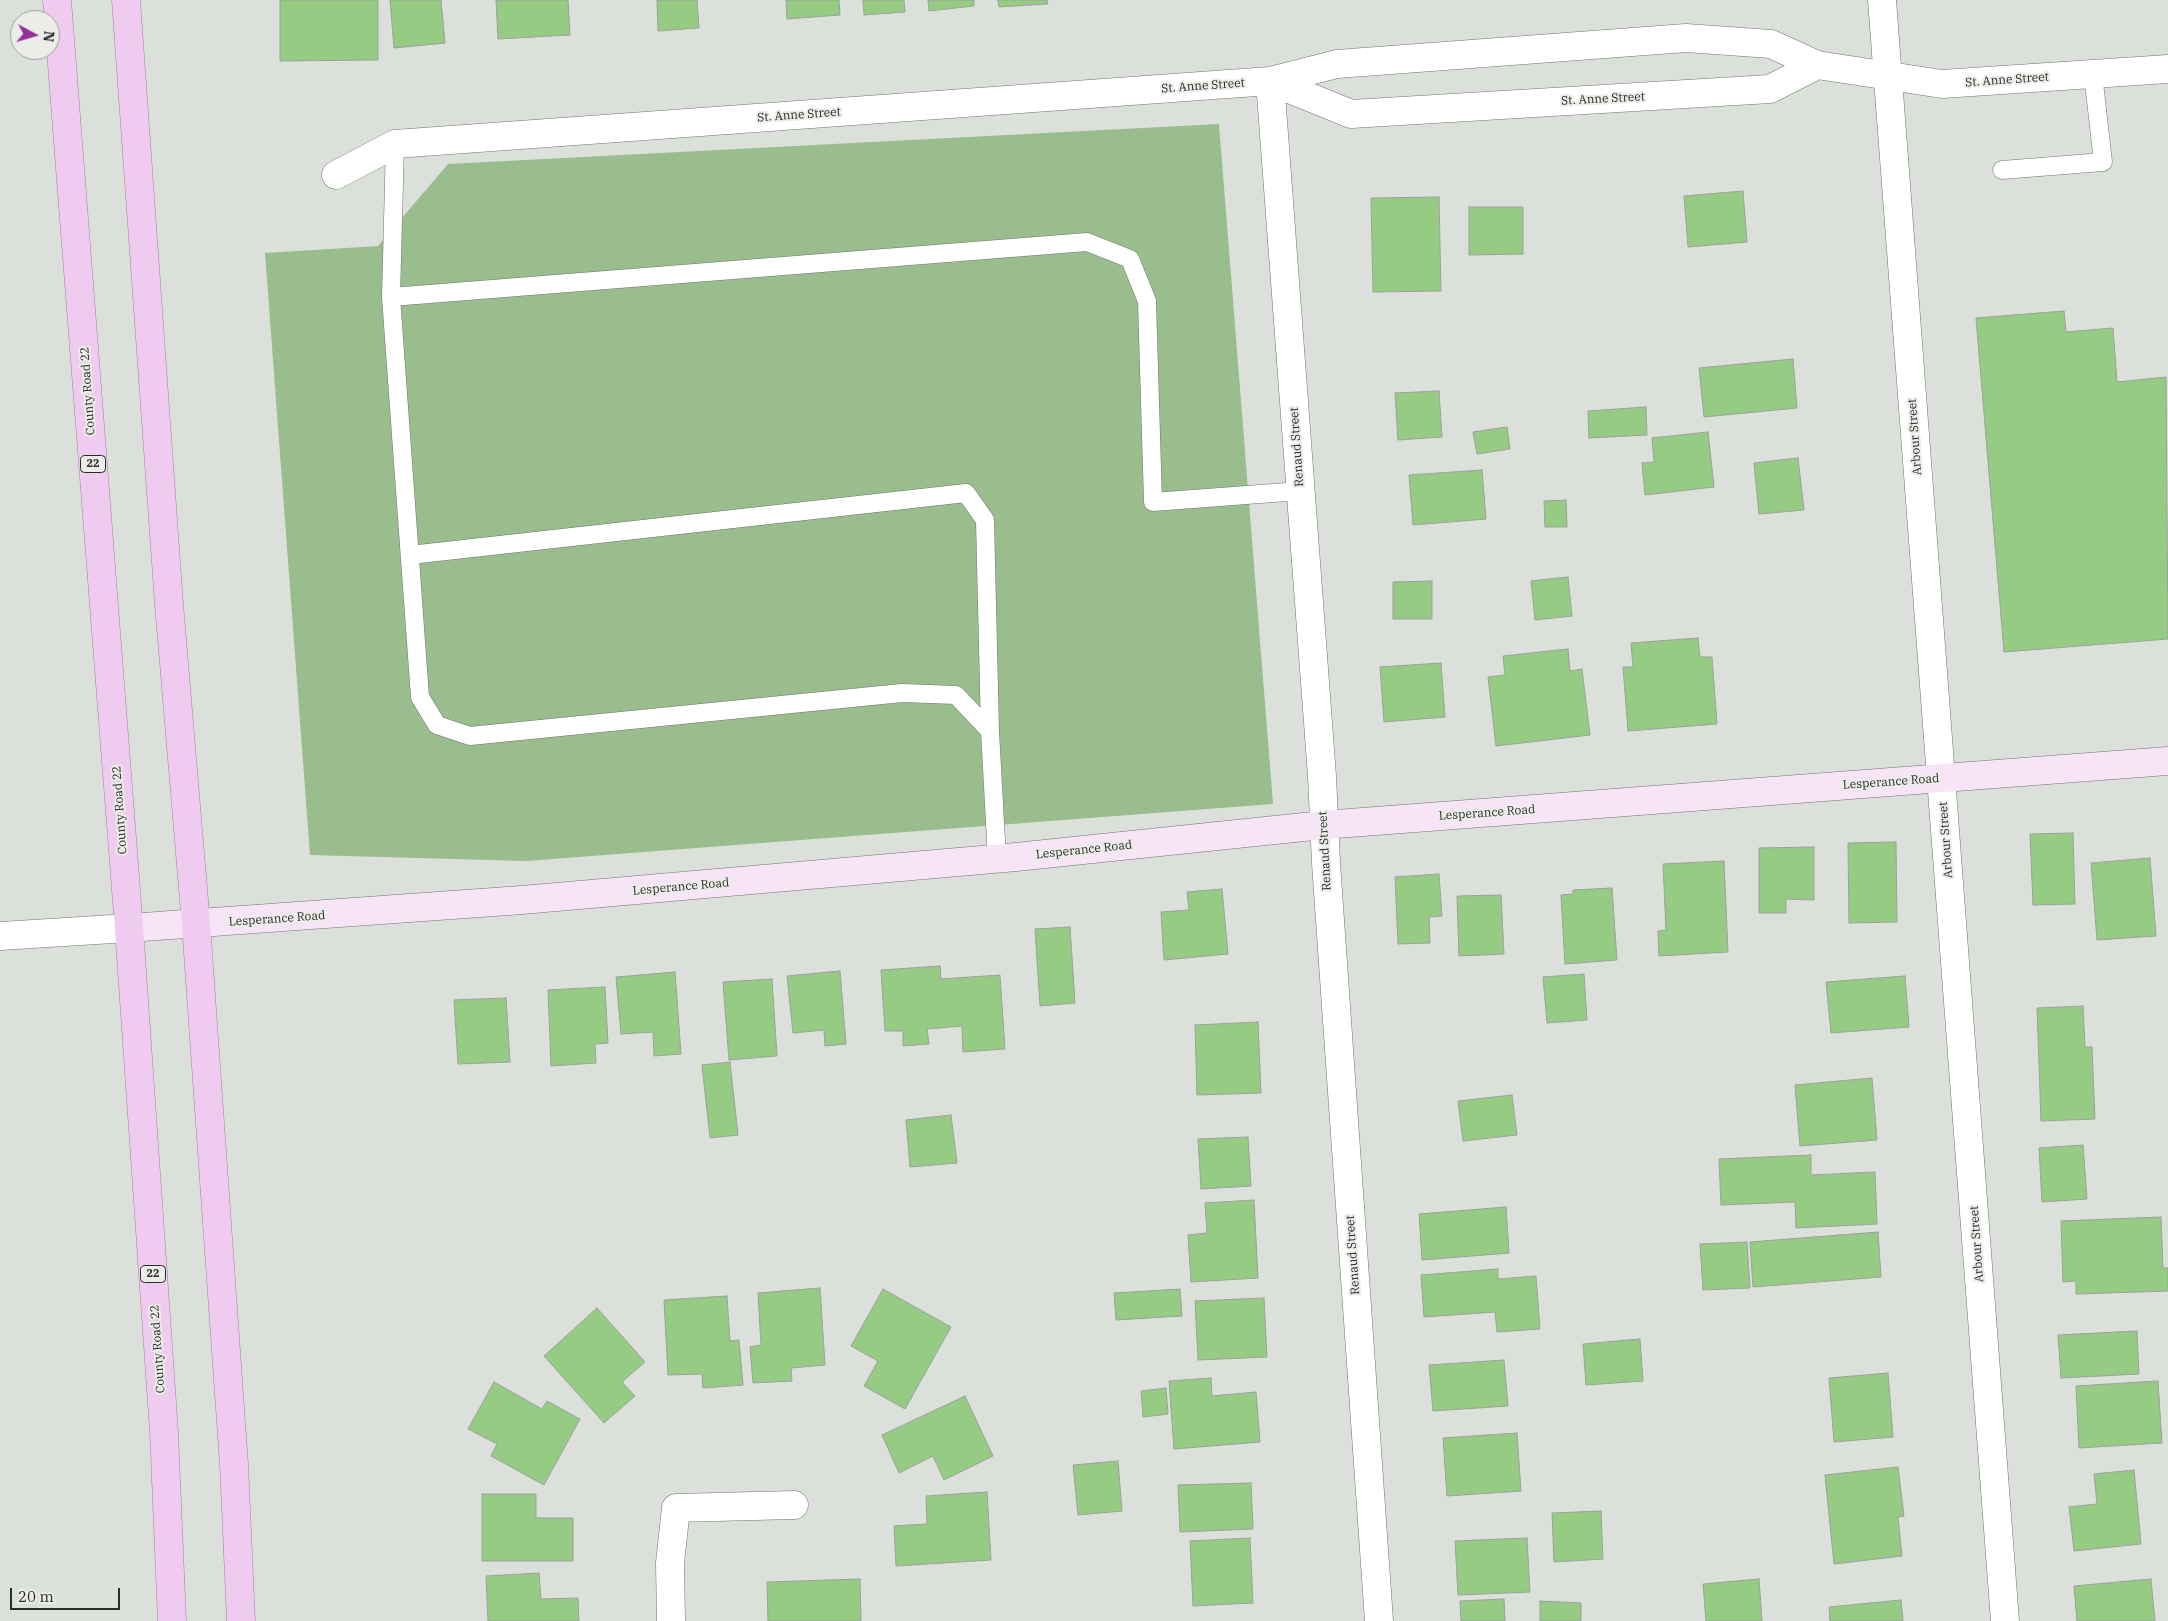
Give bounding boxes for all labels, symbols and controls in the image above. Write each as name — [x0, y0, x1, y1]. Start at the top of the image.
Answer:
north arrow — [10, 10, 60, 60]
text: N — [39, 30, 58, 43]
street label: St. Anne Street — [1965, 70, 2049, 90]
street label: St. Anne Street — [1161, 76, 1245, 96]
street label: St. Anne Street — [1561, 90, 1645, 108]
street label: St. Anne Street — [757, 105, 841, 125]
street label: County Road 22 — [78, 346, 98, 436]
street label: Arbour Street — [1905, 398, 1925, 476]
street label: Renaud Street — [1287, 407, 1307, 487]
road number: 22 — [80, 456, 106, 472]
street label: County Road 22 — [110, 765, 130, 855]
street label: Lesperance Road — [1842, 771, 1940, 793]
street label: Arbour Street — [1936, 801, 1956, 879]
street label: Lesperance Road — [1438, 802, 1536, 824]
street label: Renaud Street — [1316, 811, 1334, 891]
street label: Lesperance Road — [1035, 838, 1133, 862]
street label: Lesperance Road — [632, 876, 730, 898]
street label: Lesperance Road — [228, 908, 326, 930]
street label: Arbour Street — [1967, 1205, 1987, 1283]
street label: Renaud Street — [1343, 1215, 1363, 1295]
road number: 22 — [140, 1266, 166, 1282]
street label: County Road 22 — [148, 1304, 168, 1394]
scale bar — [12, 1578, 122, 1610]
text: 20 m — [18, 1587, 54, 1606]

